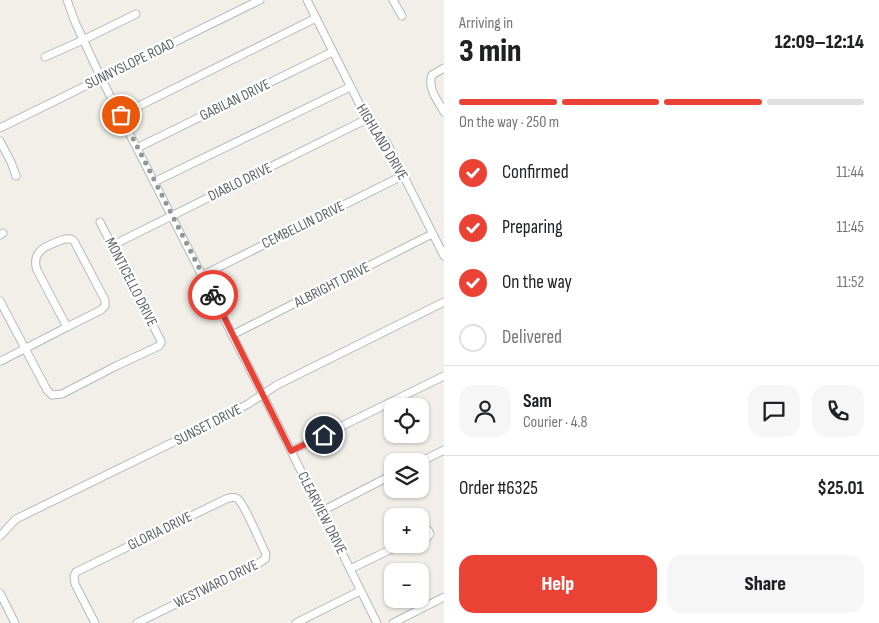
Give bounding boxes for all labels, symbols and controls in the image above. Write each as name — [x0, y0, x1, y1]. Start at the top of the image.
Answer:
text: Arriving in — [459, 14, 513, 33]
text: 12:09–12:14 — [775, 31, 864, 54]
text: 3 min — [459, 32, 521, 71]
street label: SUNNYSLOPE ROAD — [82, 34, 178, 94]
street label: GABILAN DRIVE — [197, 75, 273, 125]
pin — [100, 94, 142, 136]
street label: HIGHLAND DRIVE — [352, 100, 412, 184]
icon: bag — [107, 101, 135, 129]
text: On the way · 250 m — [459, 113, 559, 132]
street label: DIABLO DRIVE — [205, 158, 275, 206]
icon: check — [459, 159, 487, 187]
text: Confirmed — [502, 161, 569, 184]
text: 11:44 — [836, 163, 864, 182]
street label: CEMBELLIN DRIVE — [259, 197, 347, 253]
icon: check — [459, 214, 487, 242]
text: Preparing — [502, 216, 563, 239]
text: 11:45 — [837, 218, 864, 237]
street label: MONTICELLO DRIVE — [100, 234, 162, 330]
street label: ALBRIGHT DRIVE — [290, 258, 373, 313]
icon: check — [459, 269, 487, 297]
courier — [188, 270, 238, 320]
text: On the way — [502, 271, 572, 294]
text: 11:52 — [837, 273, 864, 292]
icon: bike — [199, 281, 227, 309]
text: Delivered — [502, 326, 562, 349]
button: person — [459, 385, 511, 437]
button: chat — [748, 385, 800, 437]
button: phone — [812, 385, 864, 437]
text: Sam — [523, 390, 552, 413]
map controls — [384, 398, 429, 608]
button: locate — [384, 398, 429, 443]
street label: SUNSET DRIVE — [171, 400, 245, 450]
text: Courier · 4.8 — [523, 413, 587, 432]
pin — [303, 414, 345, 456]
icon: home — [310, 421, 338, 449]
button: layers — [384, 453, 429, 498]
street label: CLEARVIEW DRIVE — [293, 468, 351, 558]
text: Order #6325 — [459, 477, 538, 500]
text: $25.01 — [817, 477, 864, 500]
street label: GLORIA DRIVE — [125, 507, 195, 555]
button: + — [384, 508, 429, 553]
street label: WESTWARD DRIVE — [171, 555, 261, 613]
button: Help — [459, 555, 657, 613]
button: Share — [667, 555, 864, 613]
button: − — [384, 563, 429, 608]

